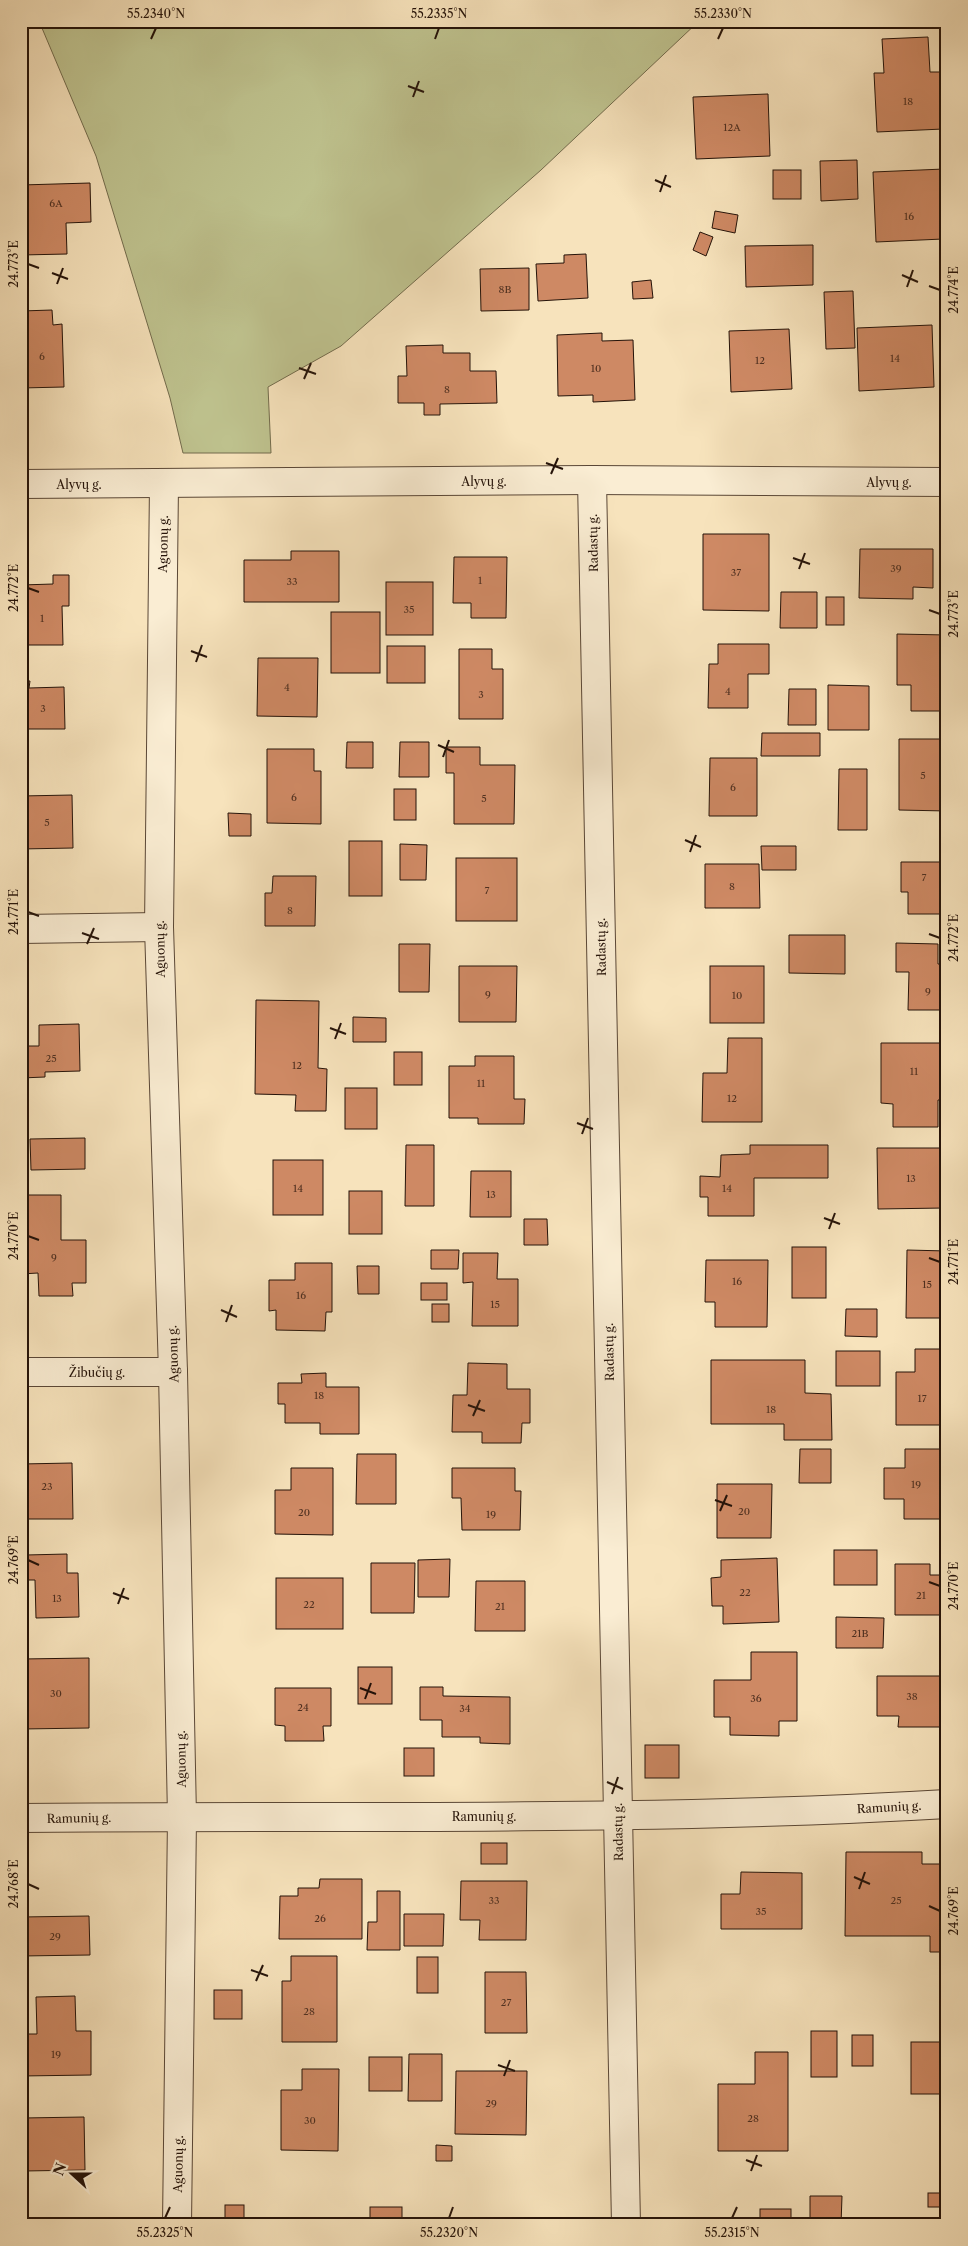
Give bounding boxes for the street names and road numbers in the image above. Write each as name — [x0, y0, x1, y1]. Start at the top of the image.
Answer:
street label: Alyvų g. — [460, 474, 507, 489]
street label: Alyvų g. — [865, 475, 912, 490]
street label: Alyvų g. — [55, 477, 102, 492]
street label: Radastų g. — [585, 514, 601, 572]
street label: Aguonų g. — [155, 515, 171, 574]
street label: Radastų g. — [593, 918, 609, 976]
street label: Aguonų g. — [152, 920, 168, 979]
street label: Radastų g. — [601, 1323, 617, 1381]
street label: Aguonų g. — [165, 1325, 182, 1384]
street label: Žibučių g. — [69, 1364, 125, 1380]
street label: Aguonų g. — [173, 1730, 189, 1789]
street label: Ramunių g. — [856, 1798, 922, 1816]
street label: Radastų g. — [610, 1803, 626, 1861]
street label: Ramunių g. — [452, 1809, 516, 1824]
street label: Ramunių g. — [47, 1810, 111, 1826]
street label: Aguonų g. — [170, 2135, 186, 2194]

